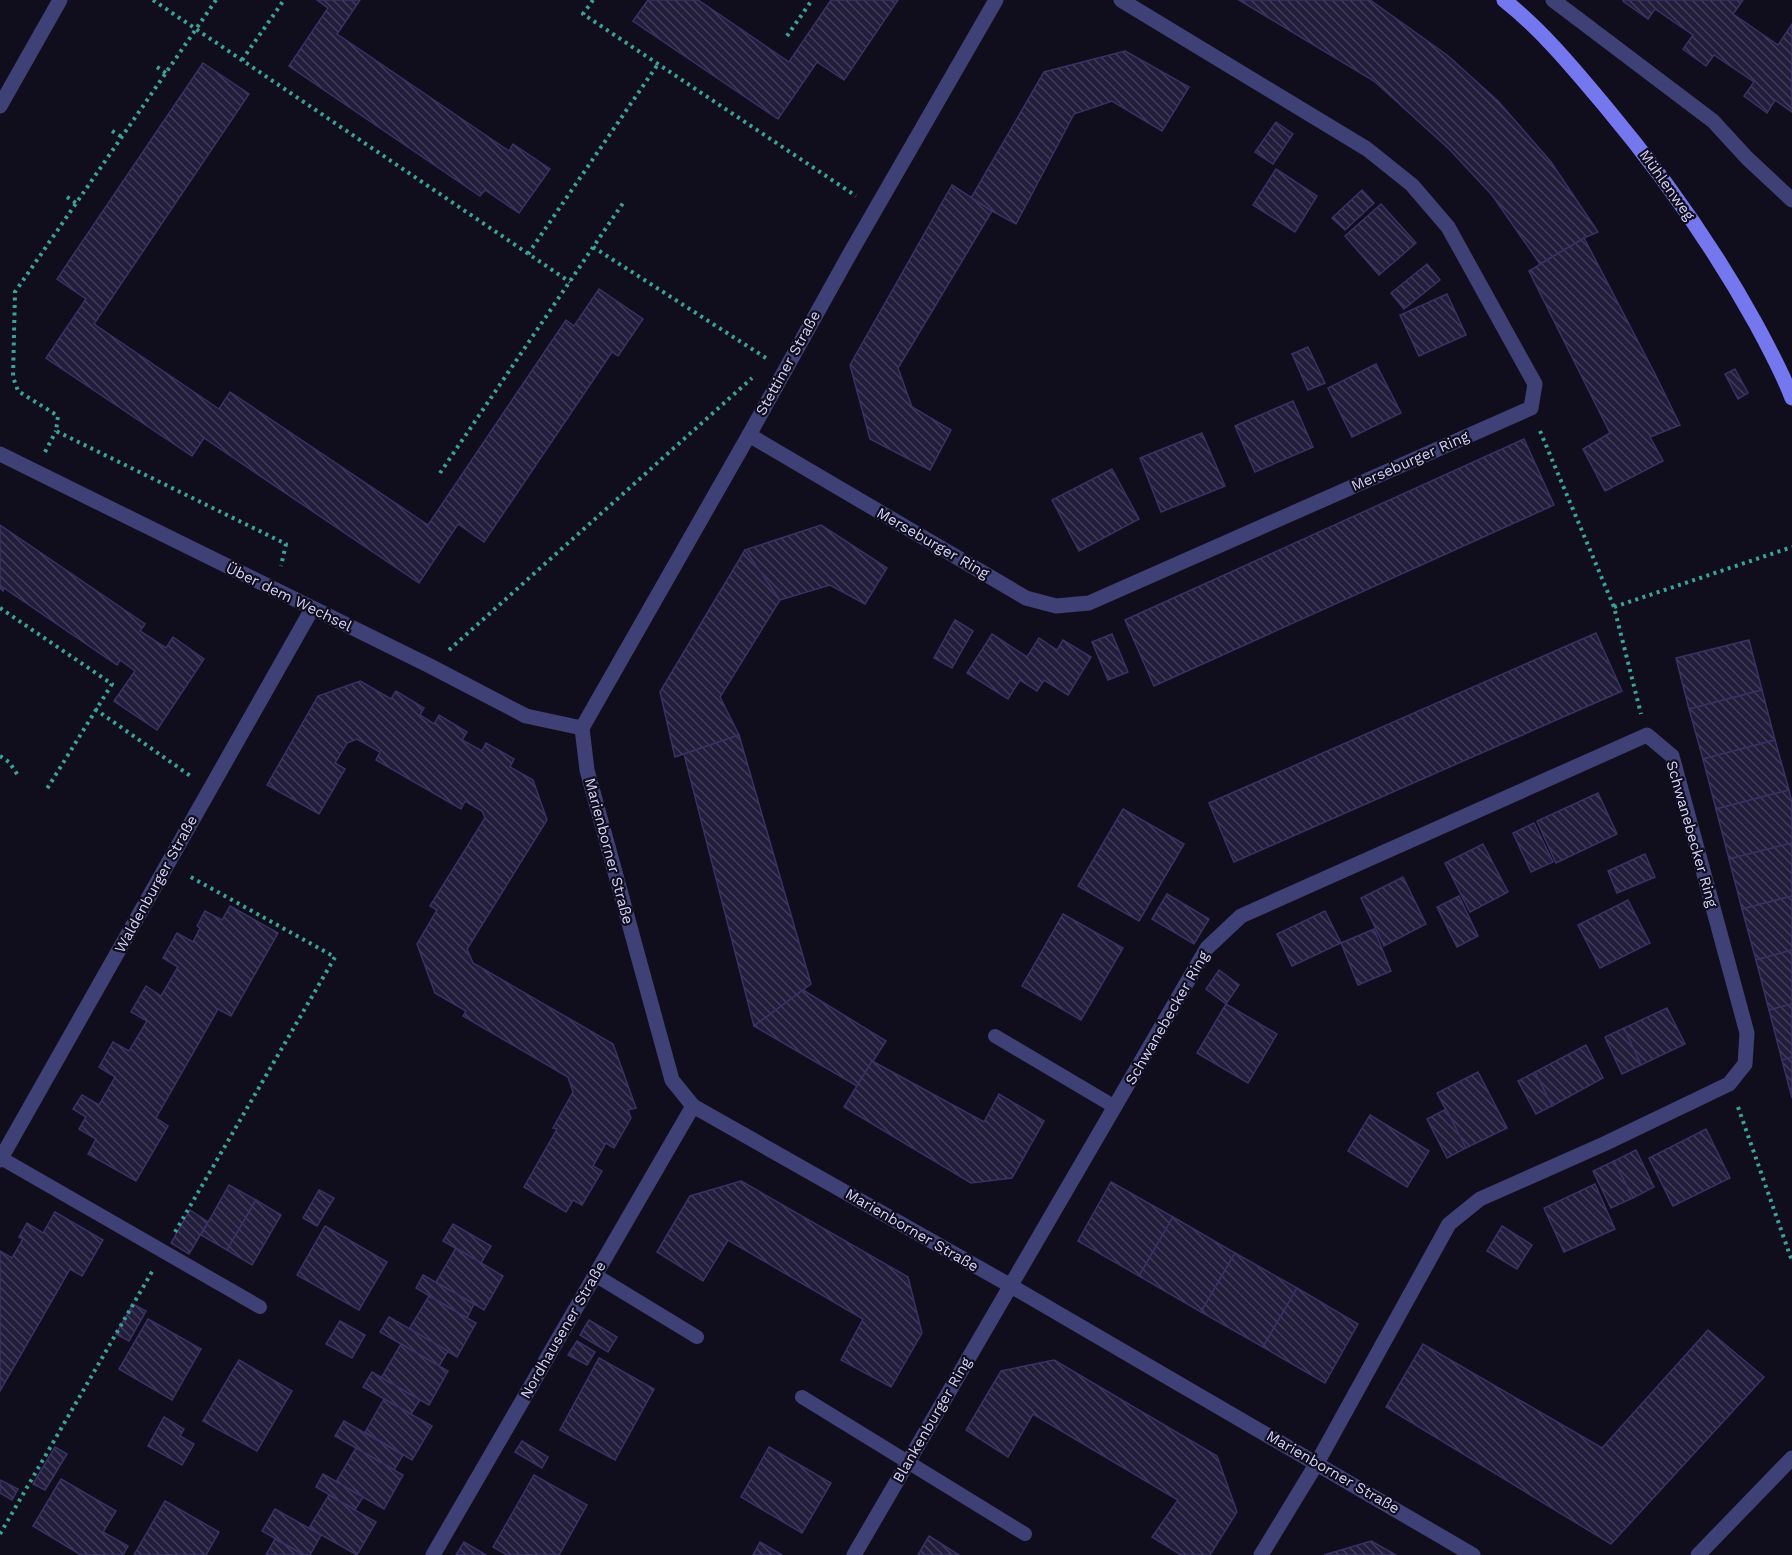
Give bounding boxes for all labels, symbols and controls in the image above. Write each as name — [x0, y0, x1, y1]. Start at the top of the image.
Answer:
street label: Mühlenweg — [1635, 146, 1699, 224]
street label: Stettiner Straße — [752, 307, 824, 419]
street label: Merseburger Ring — [1348, 427, 1472, 495]
street label: Merseburger Ring — [874, 504, 992, 583]
street label: Über dem Wechsel — [223, 559, 355, 636]
street label: Schwanebecker Ring — [1662, 759, 1722, 909]
street label: Marienborner Straße — [581, 776, 637, 926]
street label: Waldenburger Straße — [111, 812, 201, 956]
street label: Schwanebecker Ring — [1121, 948, 1213, 1088]
street label: Marienborner Straße — [842, 1184, 982, 1276]
street label: Nordhausener Straße — [516, 1258, 610, 1402]
street label: Blankenburger Ring — [889, 1354, 975, 1486]
street label: Marienborner Straße — [1263, 1426, 1403, 1518]

